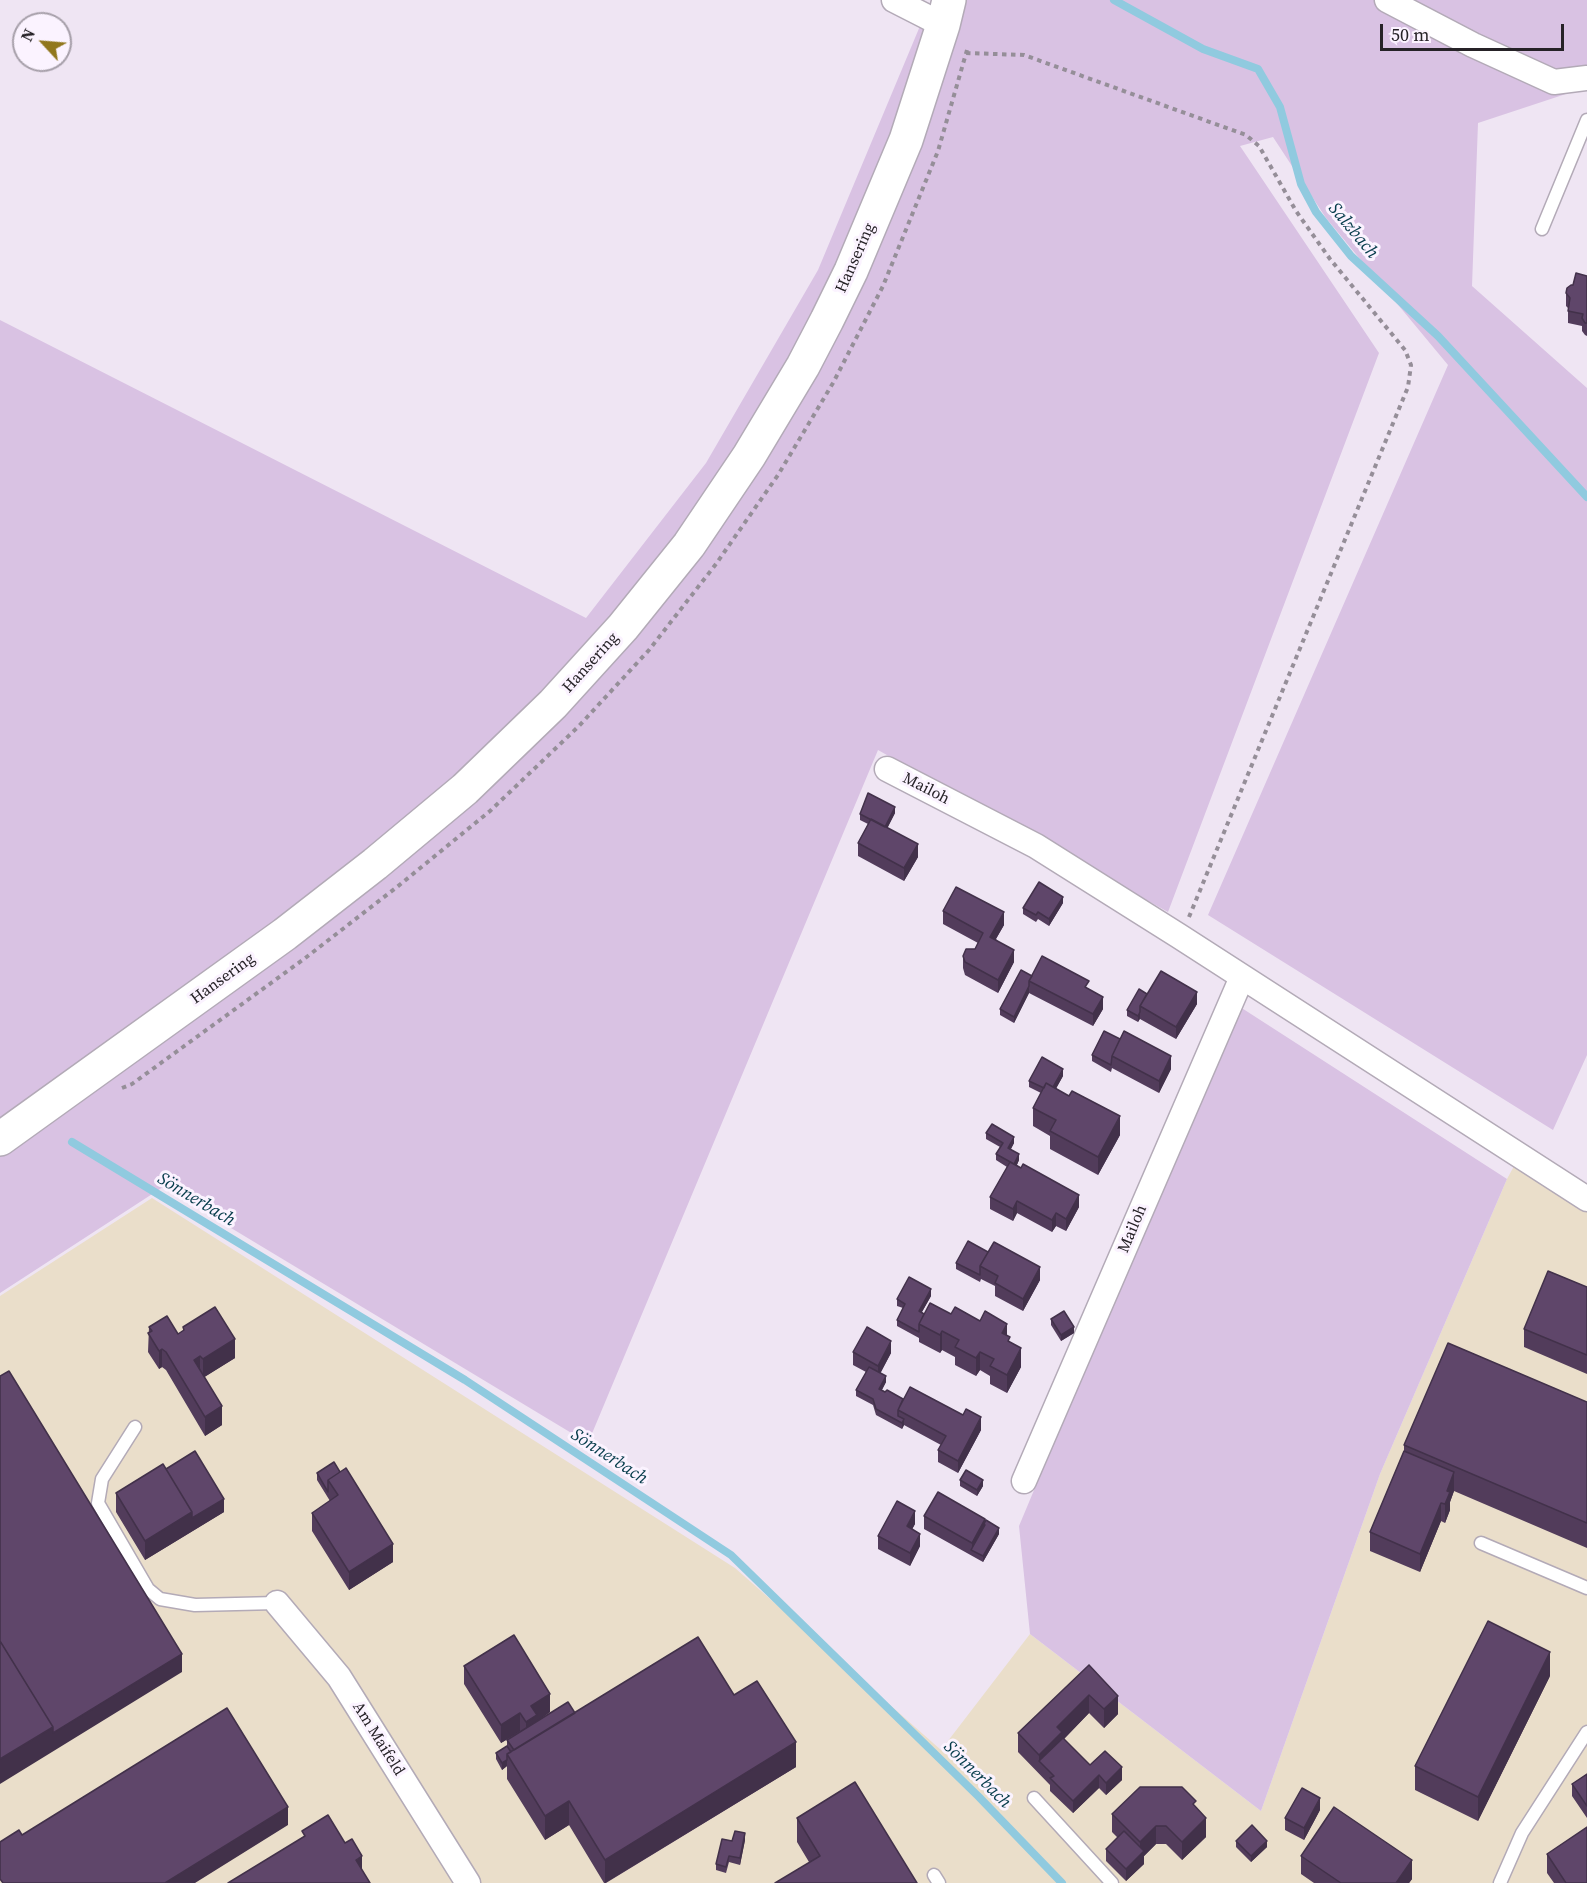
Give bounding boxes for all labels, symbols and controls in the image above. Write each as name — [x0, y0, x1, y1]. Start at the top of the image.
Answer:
north arrow — [12, 12, 72, 72]
scale bar — [1383, 12, 1568, 50]
text: 50 m — [1391, 22, 1429, 47]
text: N — [15, 25, 40, 45]
water label: Salzbach — [1323, 199, 1383, 263]
street label: Hansering — [832, 220, 880, 296]
street label: Hansering — [559, 629, 623, 697]
street label: Mailoh — [899, 769, 953, 809]
street label: Hansering — [187, 949, 259, 1009]
water label: Sönnerbach — [153, 1168, 239, 1232]
street label: Mailoh — [1114, 1202, 1152, 1256]
water label: Sönnerbach — [567, 1424, 651, 1490]
street label: Am Maifeld — [348, 1699, 408, 1779]
water label: Sönnerbach — [939, 1737, 1015, 1813]

